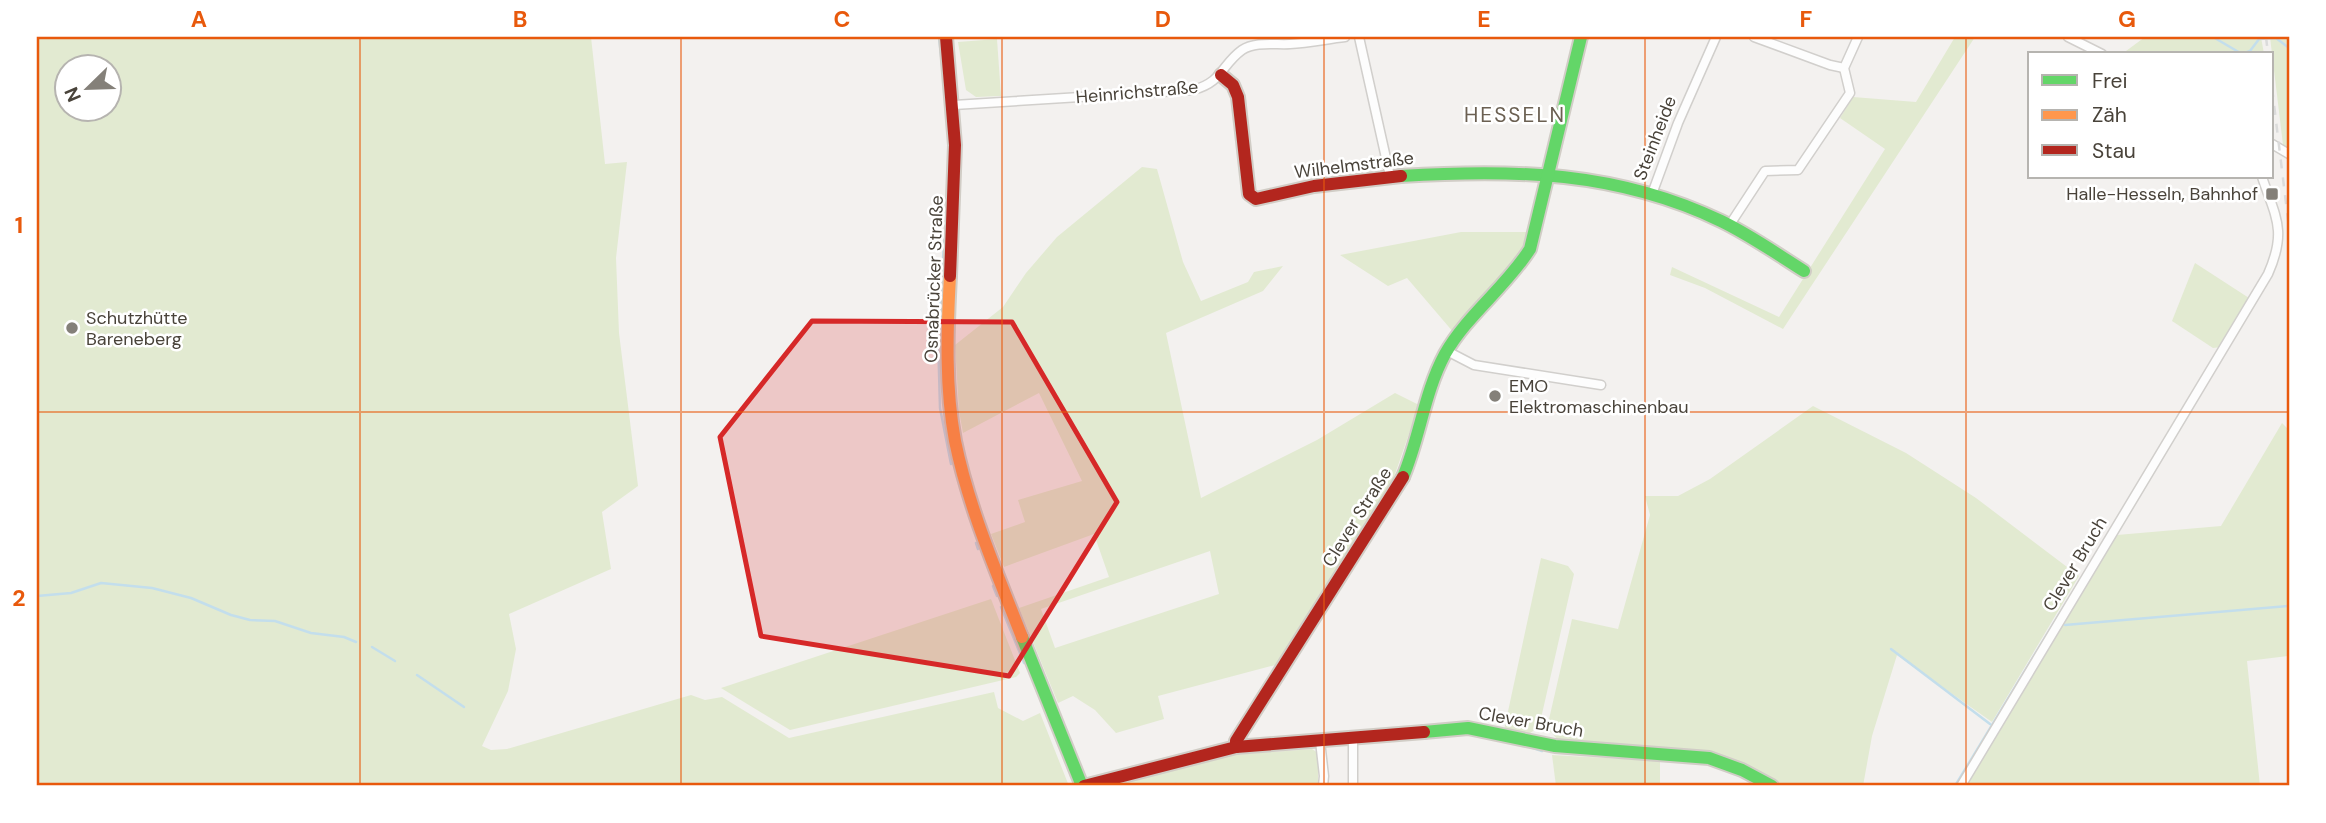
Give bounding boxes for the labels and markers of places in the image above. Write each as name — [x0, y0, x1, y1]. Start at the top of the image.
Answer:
place label: Halle-Hesseln, Bahnhof — [2066, 182, 2258, 206]
marker: Halle-Hesseln, Bahnhof — [2264, 186, 2280, 202]
place label: Schutzhütte Bareneberg — [86, 306, 187, 351]
marker: Schutzhütte Bareneberg — [64, 320, 80, 336]
place label: EMO Elektromaschinenbau — [1509, 374, 1689, 419]
marker: EMO Elektromaschinenbau — [1487, 388, 1503, 404]

